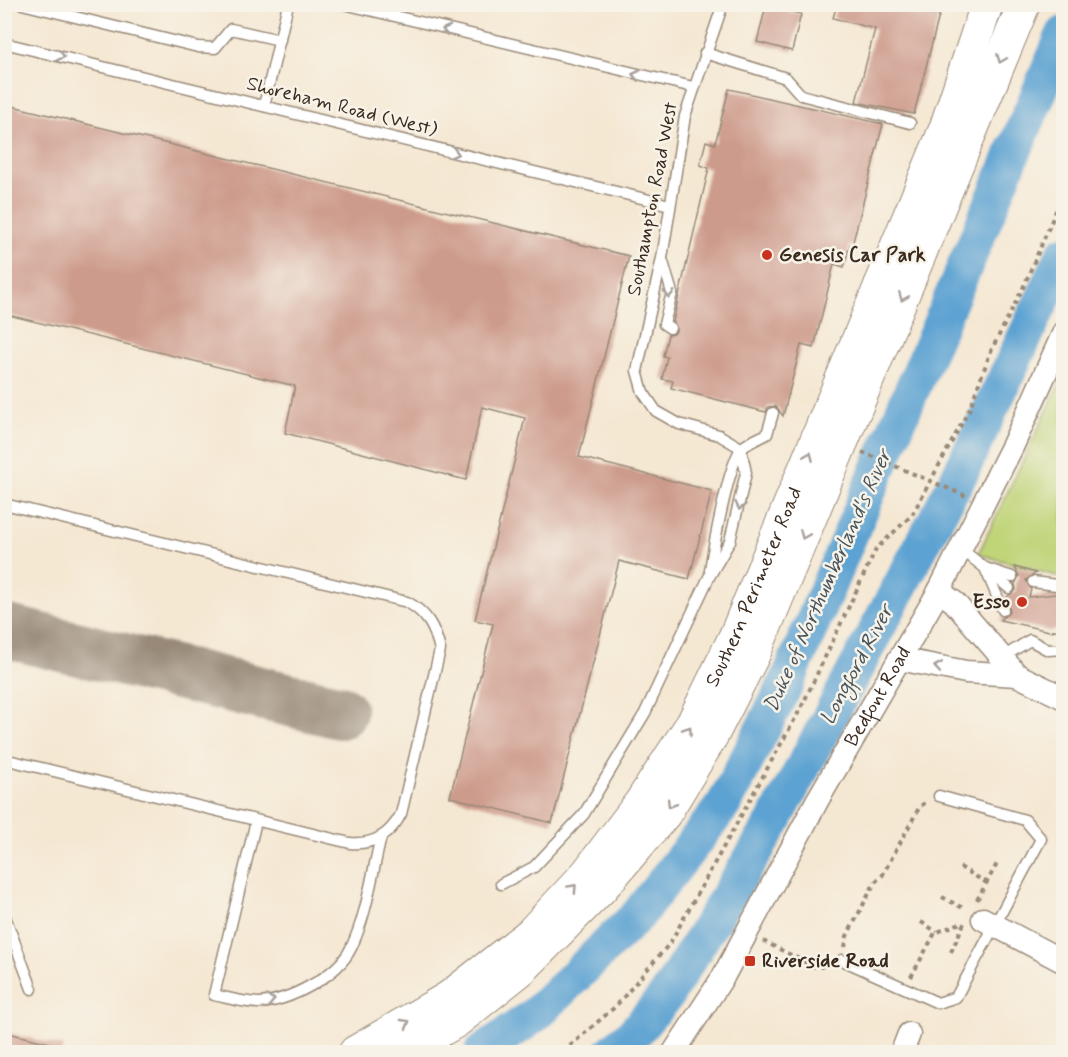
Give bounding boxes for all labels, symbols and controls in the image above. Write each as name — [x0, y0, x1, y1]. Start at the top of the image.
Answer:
one-way arrow — [441, 24, 451, 37]
one-way arrow — [56, 49, 66, 62]
one-way arrow — [996, 52, 1008, 63]
one-way arrow — [631, 69, 641, 82]
street label: Shoreham Road (West) — [244, 70, 440, 144]
street label: Southampton Road West — [621, 100, 685, 298]
one-way arrow — [449, 146, 459, 159]
place label: Genesis Car Park — [779, 242, 926, 269]
marker: Genesis Car Park — [760, 248, 774, 262]
one-way arrow — [663, 290, 675, 299]
one-way arrow — [898, 291, 910, 302]
water label: Duke of Northumberland's River — [757, 443, 900, 717]
one-way arrow — [802, 452, 814, 463]
street label: Southern Perimeter Road — [699, 483, 809, 691]
one-way arrow — [734, 501, 747, 511]
one-way arrow — [799, 529, 811, 540]
place label: Esso — [972, 589, 1010, 616]
marker: Esso — [1015, 595, 1029, 609]
water label: Longford River — [814, 598, 903, 730]
street label: Bedfont Road — [838, 641, 917, 752]
one-way arrow — [933, 662, 943, 674]
one-way arrow — [680, 726, 691, 737]
one-way arrow — [667, 798, 678, 808]
one-way arrow — [566, 884, 577, 895]
place label: Riverside Road — [762, 948, 889, 975]
marker: Riverside Road — [743, 954, 757, 968]
one-way arrow — [265, 995, 276, 1007]
one-way arrow — [400, 1019, 410, 1030]

